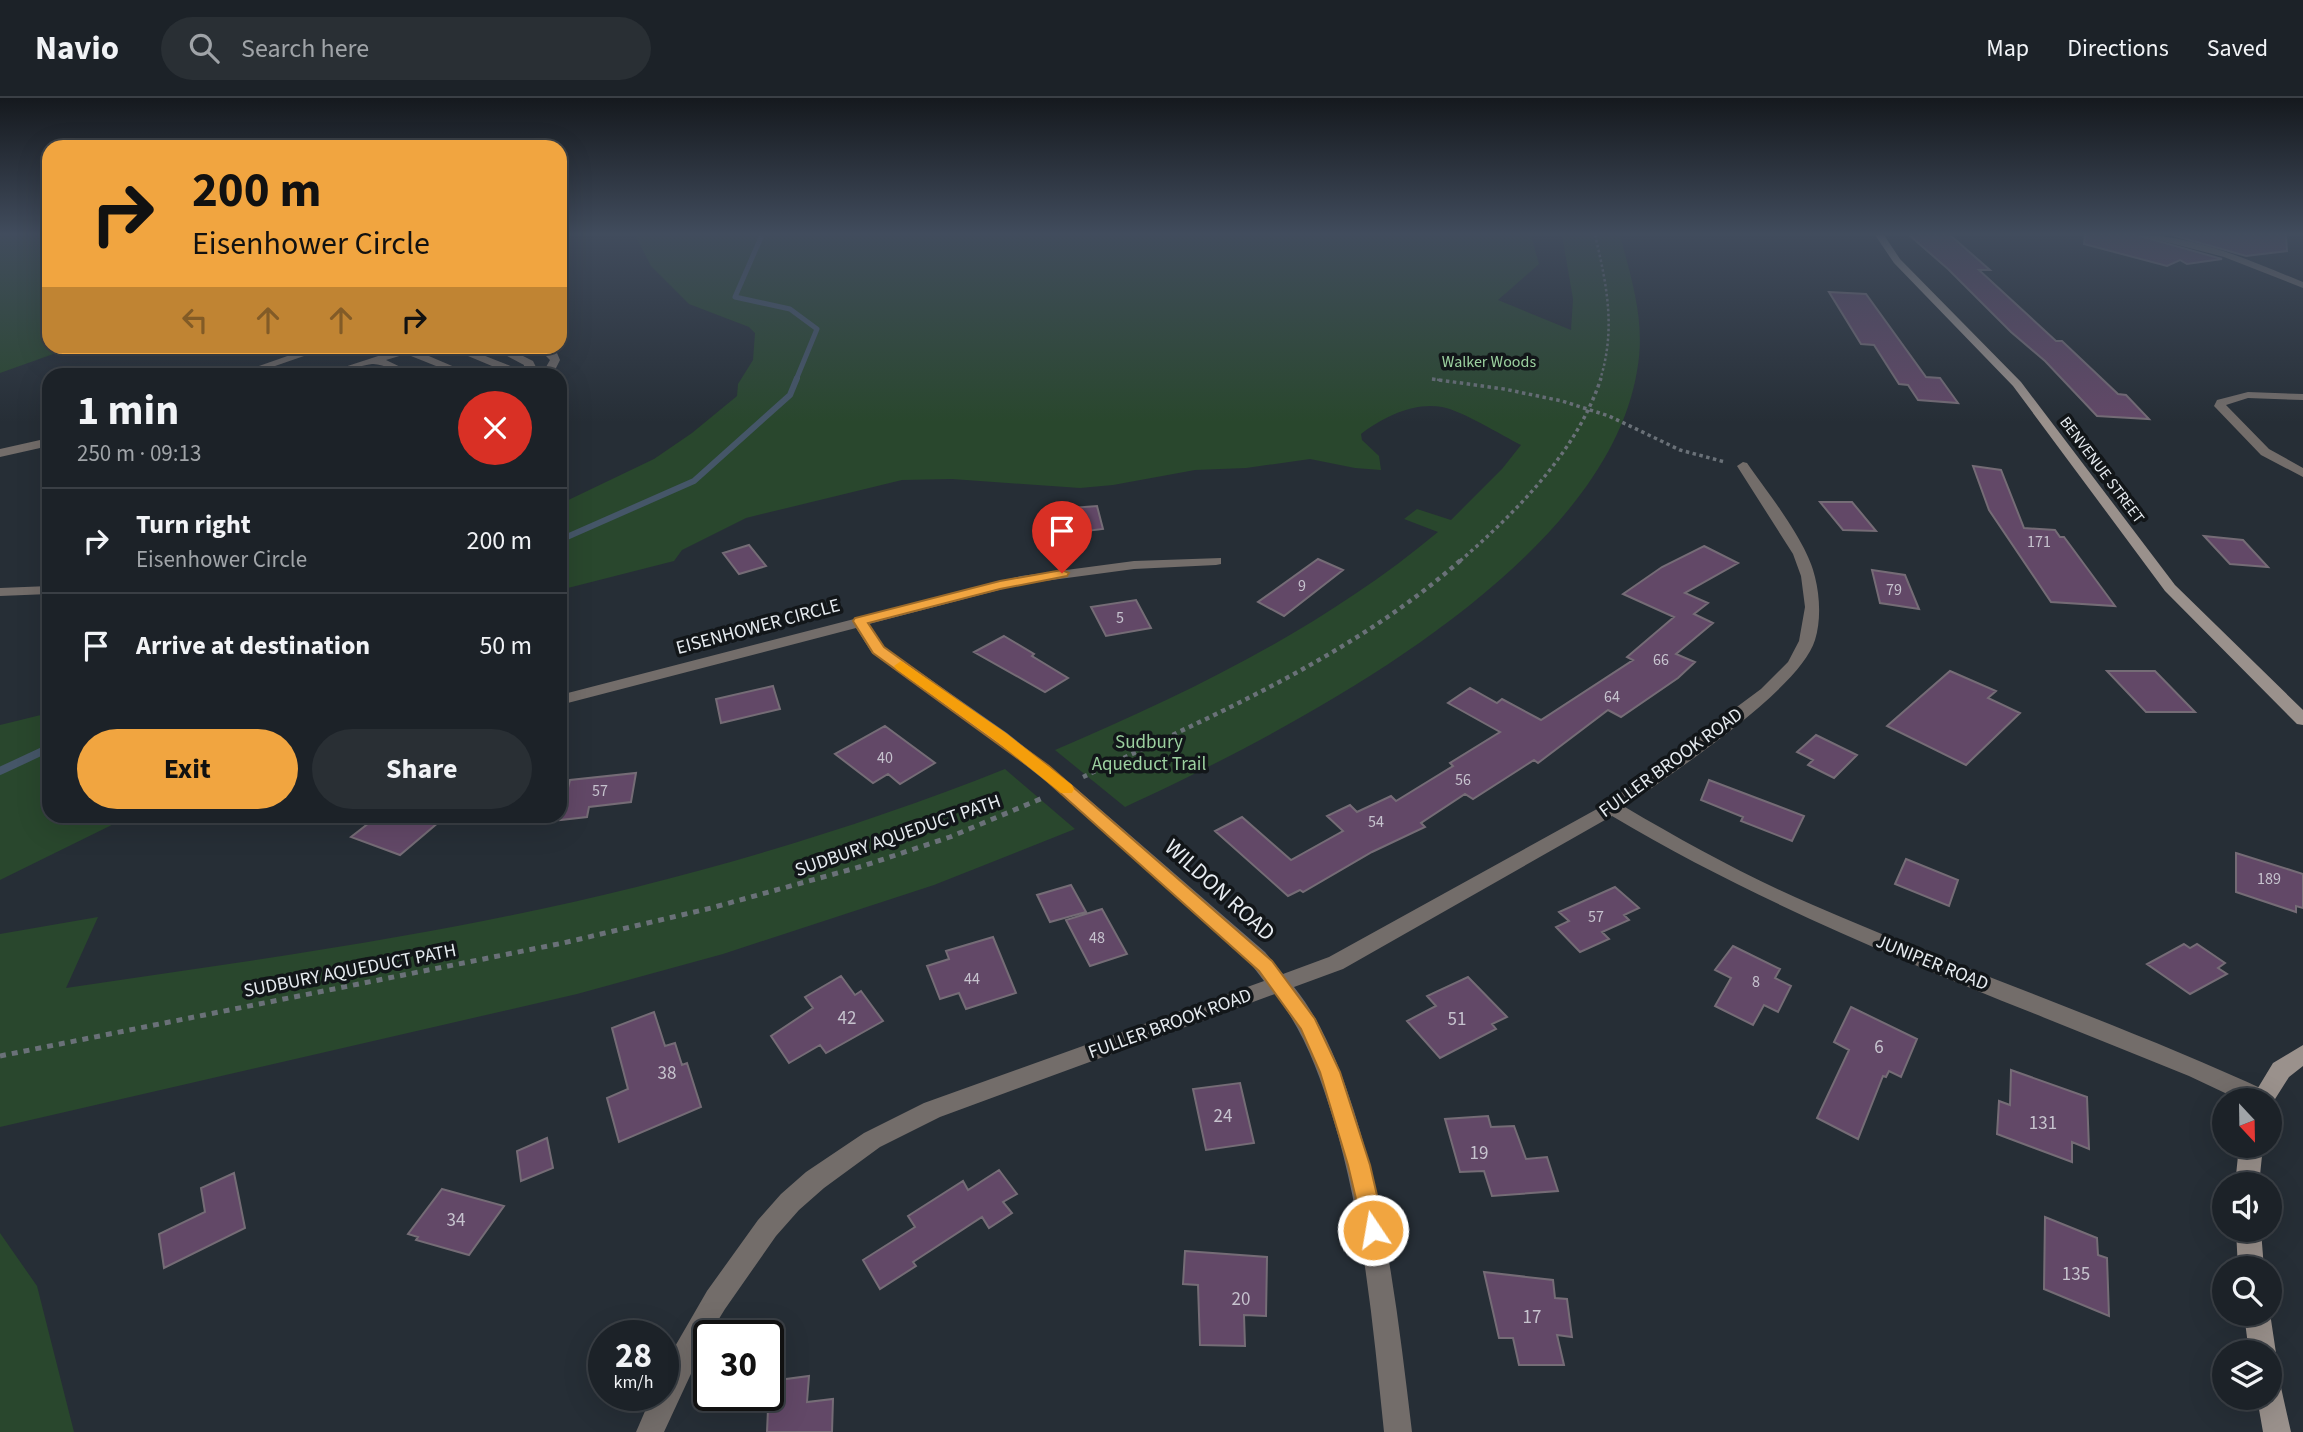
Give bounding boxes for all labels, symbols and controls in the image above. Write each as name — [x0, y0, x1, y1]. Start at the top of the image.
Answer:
search box — [161, 17, 651, 80]
text: Navio — [35, 25, 119, 72]
icon: search — [185, 29, 223, 67]
text: Search here — [241, 30, 369, 67]
text: Map — [1986, 31, 2029, 66]
text: Directions — [2067, 31, 2169, 66]
text: Saved — [2207, 31, 2268, 66]
text: 200 m — [192, 156, 321, 226]
icon: right — [77, 168, 168, 259]
text: Eisenhower Circle — [192, 221, 430, 267]
icon: left — [176, 301, 214, 339]
icon: ahead — [249, 301, 287, 339]
icon: ahead — [322, 301, 360, 339]
icon: right — [395, 301, 433, 339]
park label: Walker Woods — [1442, 351, 1536, 373]
text: 1 min — [77, 381, 179, 441]
button: close — [458, 391, 532, 465]
street label: BENVENUE STREET — [2055, 412, 2150, 528]
text: 250 m · 09:13 — [77, 437, 201, 470]
pin — [1032, 501, 1092, 573]
text: Turn right — [136, 506, 251, 543]
icon: arrive — [1043, 512, 1081, 550]
icon: right — [77, 522, 115, 560]
text: 200 m — [466, 522, 532, 559]
house number: 171 — [2027, 531, 2051, 553]
text: Eisenhower Circle — [136, 543, 307, 576]
house number: 9 — [1298, 575, 1306, 597]
house number: 79 — [1886, 579, 1902, 601]
street label: EISENHOWER CIRCLE — [673, 592, 843, 662]
house number: 5 — [1116, 607, 1124, 629]
icon: arrive — [77, 627, 115, 665]
text: Arrive at destination — [136, 627, 370, 664]
text: 50 m — [479, 627, 532, 664]
house number: 66 — [1653, 649, 1669, 671]
house number: 64 — [1604, 686, 1620, 708]
street label: FULLER BROOK ROAD — [1593, 702, 1749, 824]
button: Exit — [77, 729, 298, 809]
button: Share — [312, 729, 532, 809]
park label: Sudbury Aqueduct Trail — [1092, 729, 1207, 778]
house number: 40 — [877, 747, 893, 769]
house number: 56 — [1455, 769, 1471, 791]
house number: 57 — [592, 780, 608, 802]
street label: SUDBURY AQUEDUCT PATH — [791, 788, 1005, 884]
house number: 54 — [1368, 811, 1384, 833]
street label: WILDON ROAD — [1157, 831, 1283, 949]
house number: 189 — [2257, 868, 2281, 890]
house number: 57 — [1588, 906, 1604, 928]
house number: 48 — [1089, 927, 1105, 949]
street label: JUNIPER ROAD — [1872, 928, 1992, 998]
street label: SUDBURY AQUEDUCT PATH — [241, 937, 459, 1005]
house number: 44 — [964, 968, 980, 990]
house number: 8 — [1752, 971, 1760, 993]
street label: FULLER BROOK ROAD — [1085, 982, 1255, 1066]
house number: 42 — [838, 1005, 856, 1032]
house number: 51 — [1448, 1006, 1466, 1033]
house number: 6 — [1874, 1034, 1884, 1061]
house number: 38 — [658, 1060, 676, 1087]
north arrow — [2212, 1088, 2282, 1158]
map controls — [2212, 1088, 2282, 1410]
house number: 24 — [1214, 1103, 1232, 1130]
house number: 131 — [2029, 1110, 2057, 1137]
house number: 19 — [1470, 1140, 1488, 1167]
button: sound — [2212, 1172, 2282, 1242]
position arrow — [1336, 1193, 1410, 1267]
house number: 34 — [447, 1207, 465, 1234]
button: search — [2212, 1256, 2282, 1326]
house number: 135 — [2062, 1261, 2090, 1288]
house number: 20 — [1232, 1286, 1250, 1313]
house number: 17 — [1523, 1304, 1541, 1331]
speed limit sign: 30 — [693, 1320, 784, 1411]
text: 28 — [615, 1331, 652, 1381]
button: layers — [2212, 1340, 2282, 1410]
text: km/h — [614, 1370, 653, 1395]

